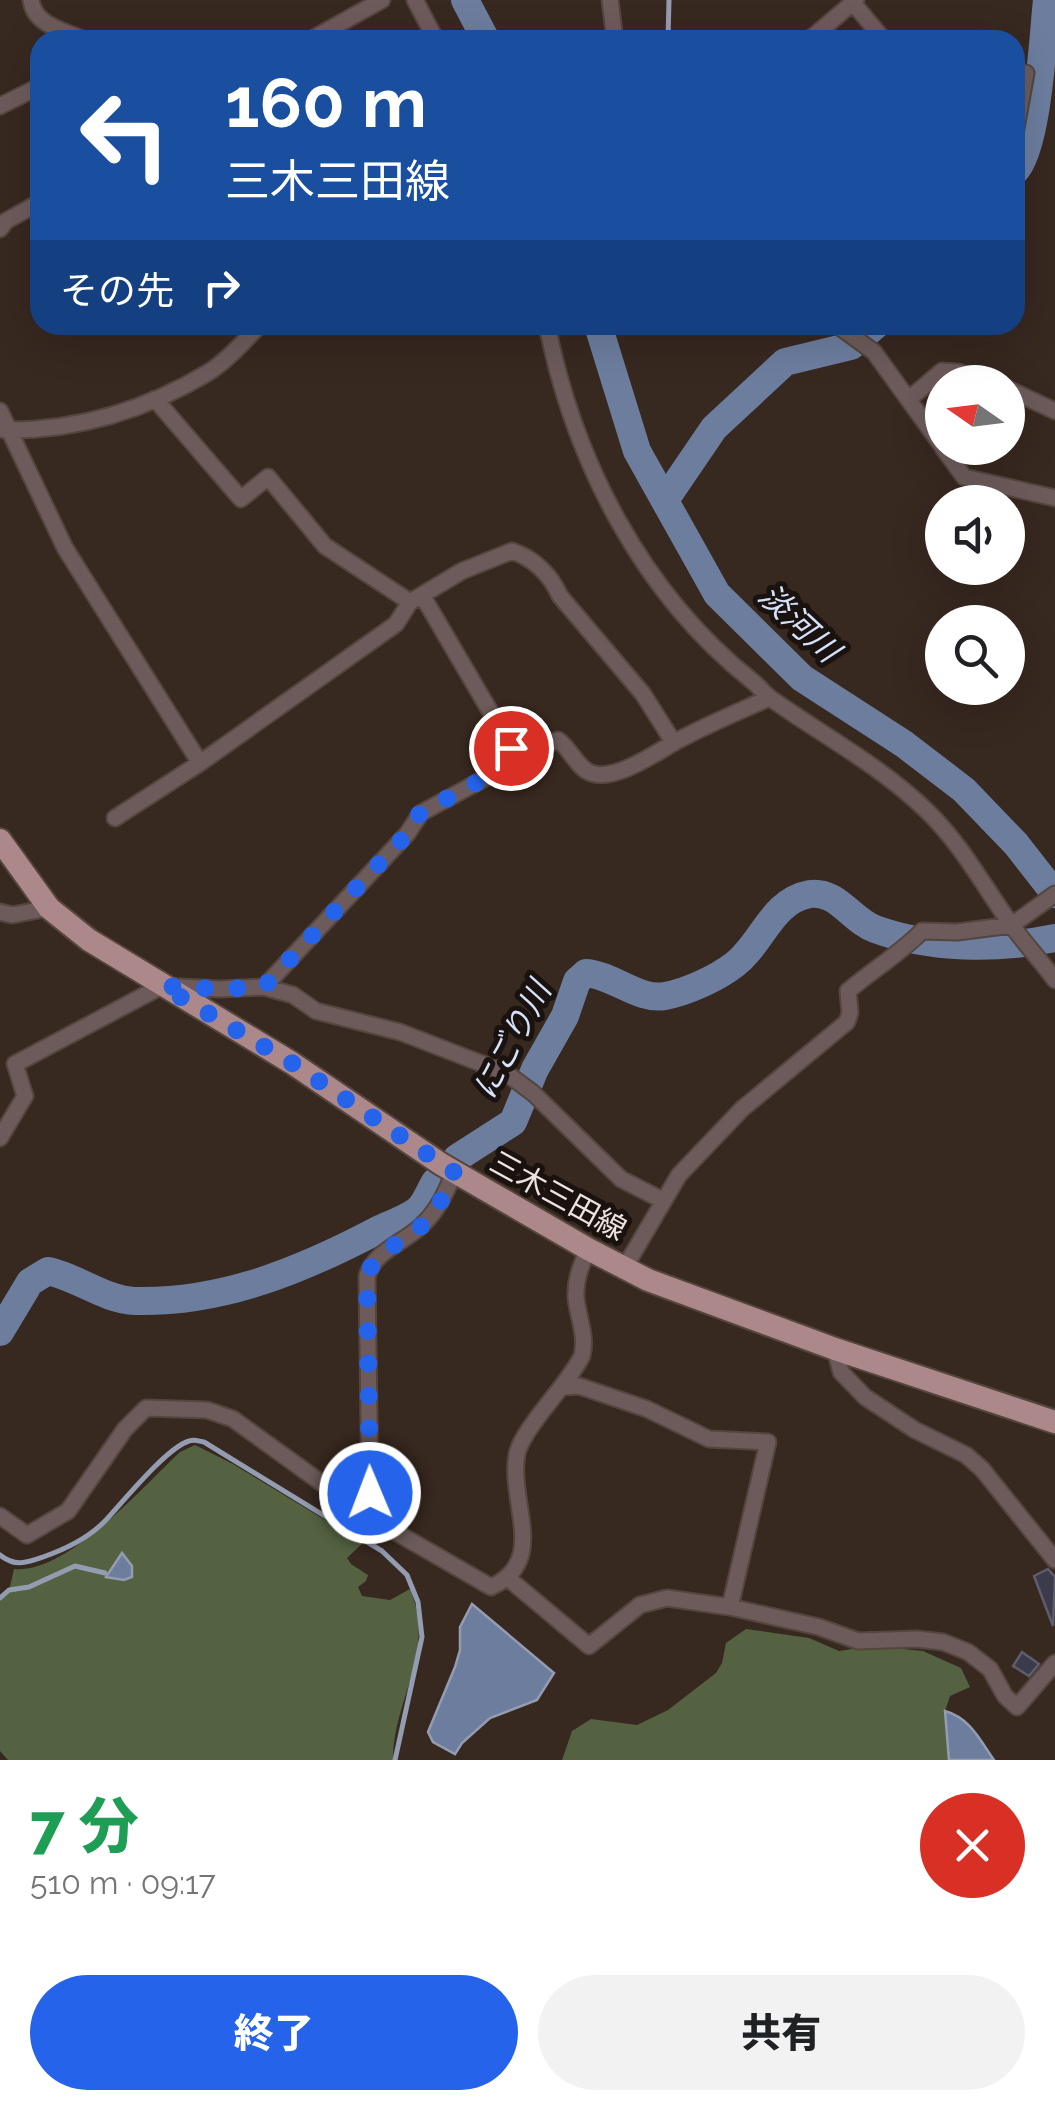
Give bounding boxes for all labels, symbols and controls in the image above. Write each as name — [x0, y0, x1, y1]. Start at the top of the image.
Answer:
text: 160 m — [225, 61, 427, 143]
icon: left — [60, 70, 190, 200]
text: 三木三田線 — [225, 155, 450, 208]
icon: right — [194, 260, 249, 315]
text: その先 — [60, 268, 174, 313]
north arrow — [925, 365, 1025, 465]
map controls — [925, 365, 1025, 705]
button: sound — [925, 485, 1025, 585]
water label: 淡河川 — [752, 576, 849, 671]
button: search — [925, 605, 1025, 705]
pin — [469, 706, 554, 791]
icon: arrive — [484, 721, 539, 776]
water label: にごり川 — [465, 972, 559, 1105]
street label: 三木三田線 — [484, 1144, 632, 1247]
position arrow — [318, 1441, 422, 1545]
text: 7 分 — [30, 1791, 139, 1861]
button: close — [920, 1793, 1025, 1898]
text: 510 m · 09:17 — [30, 1864, 216, 1901]
button: 終了 — [30, 1975, 518, 2090]
button: 共有 — [538, 1975, 1025, 2090]

